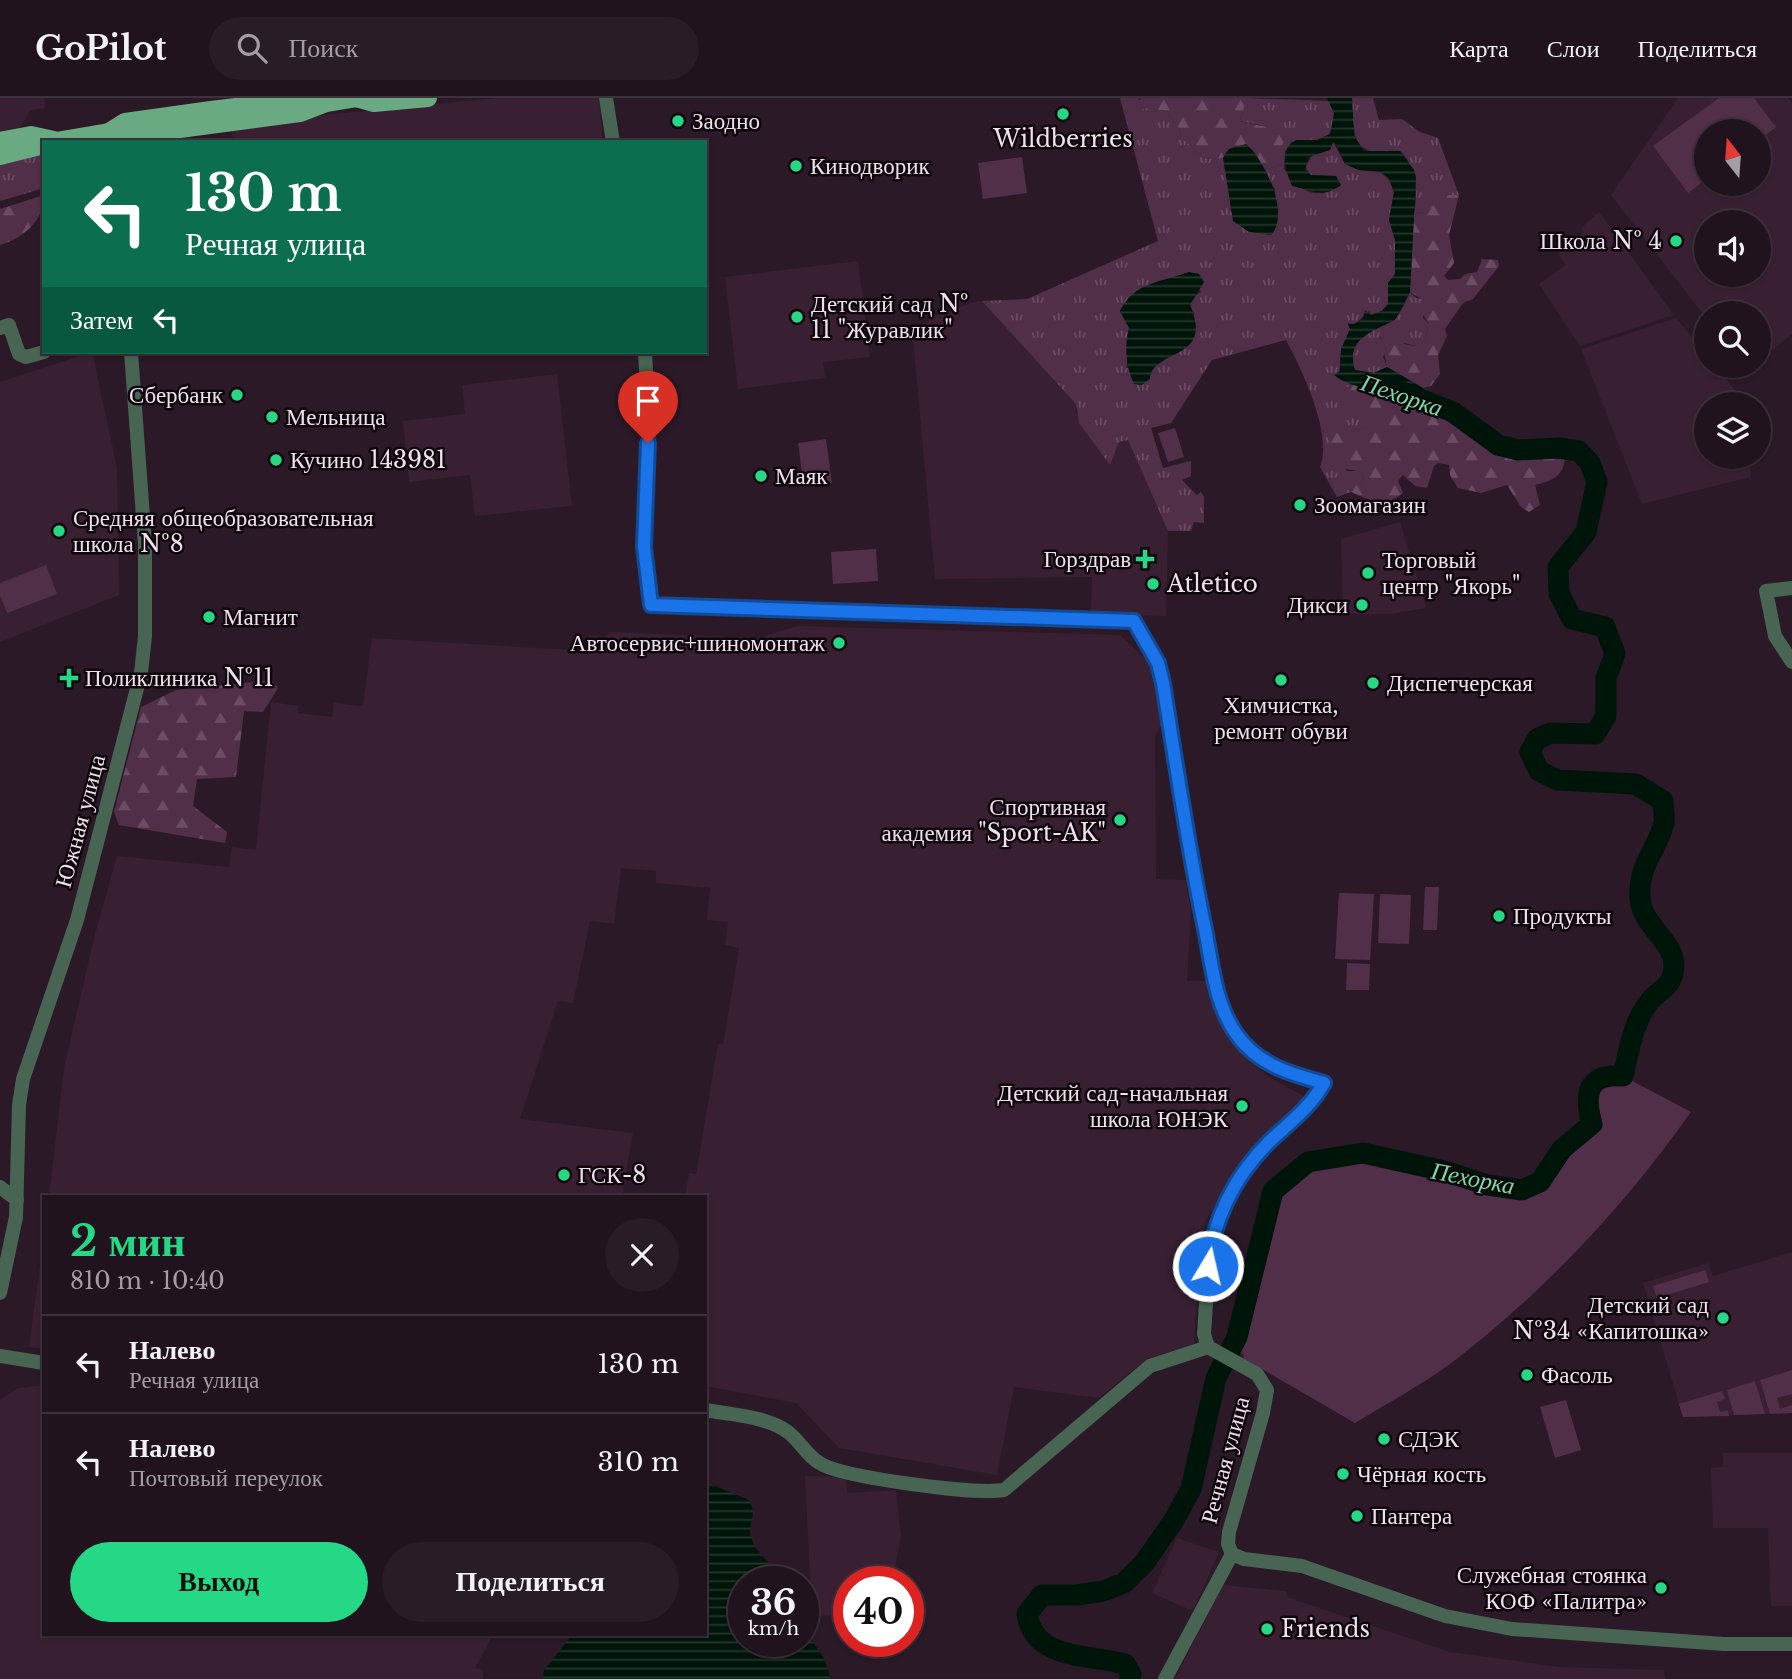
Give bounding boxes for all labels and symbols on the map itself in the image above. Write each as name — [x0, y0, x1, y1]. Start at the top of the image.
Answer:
marker: Wildberries — [1055, 106, 1071, 122]
place label: Заодно — [692, 107, 760, 135]
marker: Заодно — [670, 113, 686, 129]
north arrow — [1694, 119, 1771, 196]
place label: Wildberries — [992, 125, 1133, 153]
place label: Кинодворик — [810, 152, 931, 180]
marker: Кинодворик — [788, 158, 804, 174]
place label: Школа № 4 — [1540, 227, 1662, 255]
marker: Школа № 4 — [1668, 233, 1684, 249]
place label: Детский сад № 11 "Журавлик" — [811, 290, 969, 344]
marker: Детский сад № 11 "Журавлик" — [789, 309, 805, 325]
water label: Пехорка — [1356, 367, 1447, 422]
pin — [618, 371, 678, 443]
place label: Сбербанк — [129, 381, 224, 409]
marker: Сбербанк — [229, 387, 245, 403]
place label: Мельница — [286, 403, 385, 431]
marker: Мельница — [264, 409, 280, 425]
place label: Кучино 143981 — [290, 446, 446, 474]
marker: Кучино 143981 — [268, 452, 284, 468]
place label: Маяк — [775, 462, 828, 490]
marker: Маяк — [753, 468, 769, 484]
place label: Зоомагазин — [1314, 491, 1426, 519]
marker: Зоомагазин — [1292, 497, 1308, 513]
place label: Средняя общеобразовательная школа №8 — [73, 504, 374, 558]
marker: Средняя общеобразовательная школа №8 — [51, 523, 67, 539]
place label: Горздрав — [1044, 545, 1131, 573]
place label: Торговый центр "Якорь" — [1382, 546, 1521, 600]
marker: Горздрав — [1137, 551, 1153, 567]
marker: Торговый центр "Якорь" — [1360, 565, 1376, 581]
place label: Atletico — [1166, 570, 1258, 598]
marker: Atletico — [1145, 576, 1161, 592]
place label: Дикси — [1287, 591, 1348, 619]
marker: Дикси — [1354, 597, 1370, 613]
place label: Магнит — [223, 603, 298, 631]
marker: Магнит — [201, 609, 217, 625]
place label: Автосервис+шиномонтаж — [570, 629, 825, 657]
marker: Автосервис+шиномонтаж — [831, 635, 847, 651]
place label: Поликлиника №11 — [85, 664, 274, 692]
marker: Поликлиника №11 — [59, 668, 79, 688]
place label: Диспетчерская — [1387, 669, 1533, 697]
marker: Химчистка, ремонт обуви — [1273, 672, 1289, 688]
marker: Диспетчерская — [1365, 675, 1381, 691]
place label: Химчистка, ремонт обуви — [1214, 691, 1348, 745]
street label: Южная улица — [49, 752, 111, 890]
place label: Спортивная академия "Sport-AK" — [881, 793, 1106, 847]
marker: Спортивная академия "Sport-AK" — [1112, 812, 1128, 828]
place label: Продукты — [1513, 902, 1612, 930]
marker: Продукты — [1491, 908, 1507, 924]
place label: Детский сад-начальная школа ЮНЭК — [997, 1079, 1229, 1133]
marker: Детский сад-начальная школа ЮНЭК — [1234, 1098, 1250, 1114]
water label: Пехорка — [1428, 1156, 1517, 1200]
place label: ГСК-8 — [578, 1161, 646, 1189]
marker: ГСК-8 — [556, 1167, 572, 1183]
position arrow — [1171, 1229, 1245, 1303]
place label: Детский сад №34 «Капитошка» — [1513, 1291, 1709, 1345]
marker: Детский сад №34 «Капитошка» — [1715, 1310, 1731, 1326]
place label: Фасоль — [1541, 1361, 1613, 1389]
marker: Фасоль — [1519, 1367, 1535, 1383]
street label: Речная улица — [1195, 1394, 1255, 1526]
place label: СДЭК — [1398, 1425, 1460, 1453]
marker: СДЭК — [1376, 1431, 1392, 1447]
place label: Чёрная кость — [1357, 1460, 1486, 1488]
marker: Чёрная кость — [1335, 1466, 1351, 1482]
place label: Пантера — [1371, 1502, 1452, 1530]
marker: Пантера — [1349, 1508, 1365, 1524]
place label: Служебная стоянка КОФ «Палитра» — [1457, 1561, 1647, 1615]
speed limit sign: 40 — [833, 1566, 924, 1657]
marker: Служебная стоянка КОФ «Палитра» — [1653, 1580, 1669, 1596]
place label: Friends — [1281, 1615, 1370, 1643]
marker: Friends — [1259, 1621, 1275, 1637]

